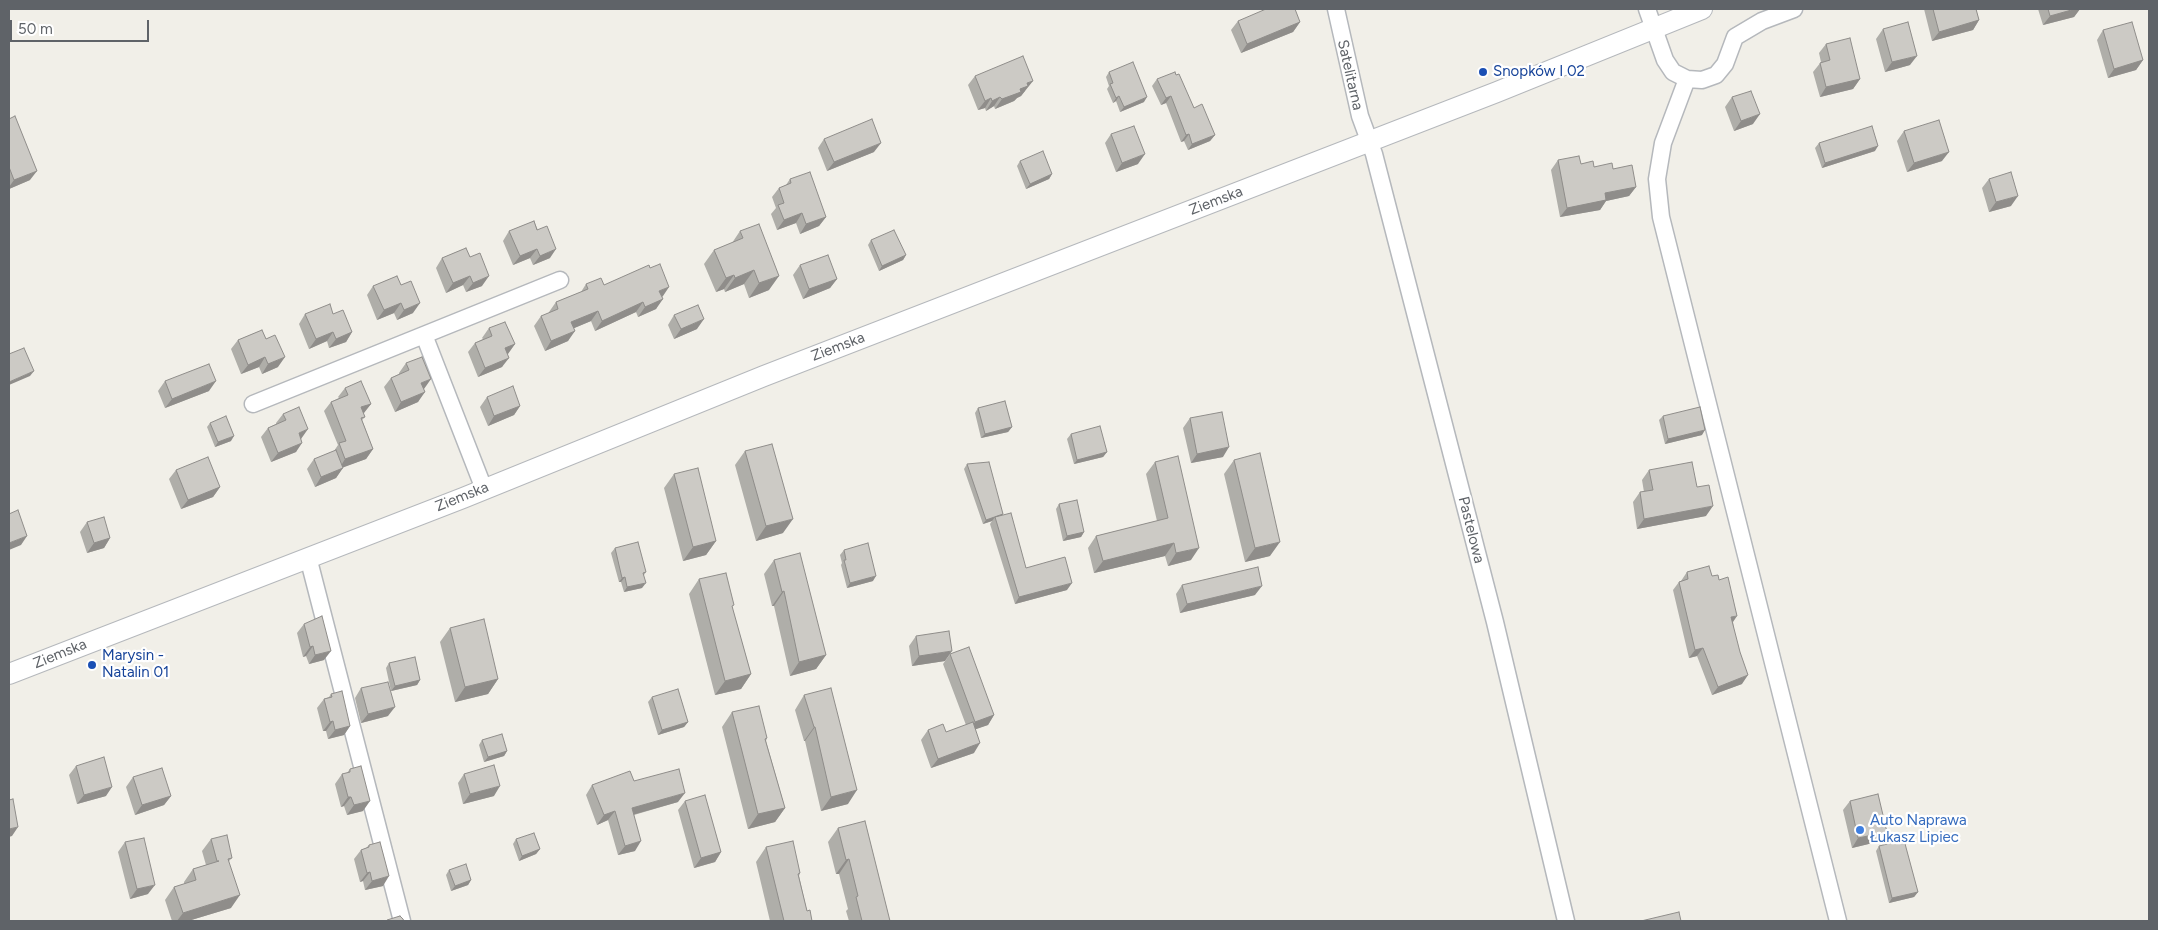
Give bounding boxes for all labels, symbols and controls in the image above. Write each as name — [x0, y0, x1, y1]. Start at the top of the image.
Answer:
scale bar — [12, 10, 151, 42]
text: 50 m — [18, 20, 53, 38]
street label: Satelitarna — [1333, 38, 1367, 112]
place label: Snopków I 02 — [1493, 63, 1585, 81]
marker: Snopków I 02 — [1477, 66, 1489, 78]
street label: Ziemska — [1187, 183, 1245, 219]
street label: Ziemska — [809, 329, 867, 365]
street label: Ziemska — [433, 478, 491, 516]
street label: Pastelowa — [1454, 495, 1488, 565]
street label: Ziemska — [31, 635, 89, 673]
place label: Marysin - Natalin 01 — [102, 647, 169, 682]
marker: Marysin - Natalin 01 — [86, 659, 98, 671]
place label: Auto Naprawa Łukasz Lipiec — [1870, 812, 1967, 847]
marker: Auto Naprawa Łukasz Lipiec — [1854, 824, 1866, 836]

